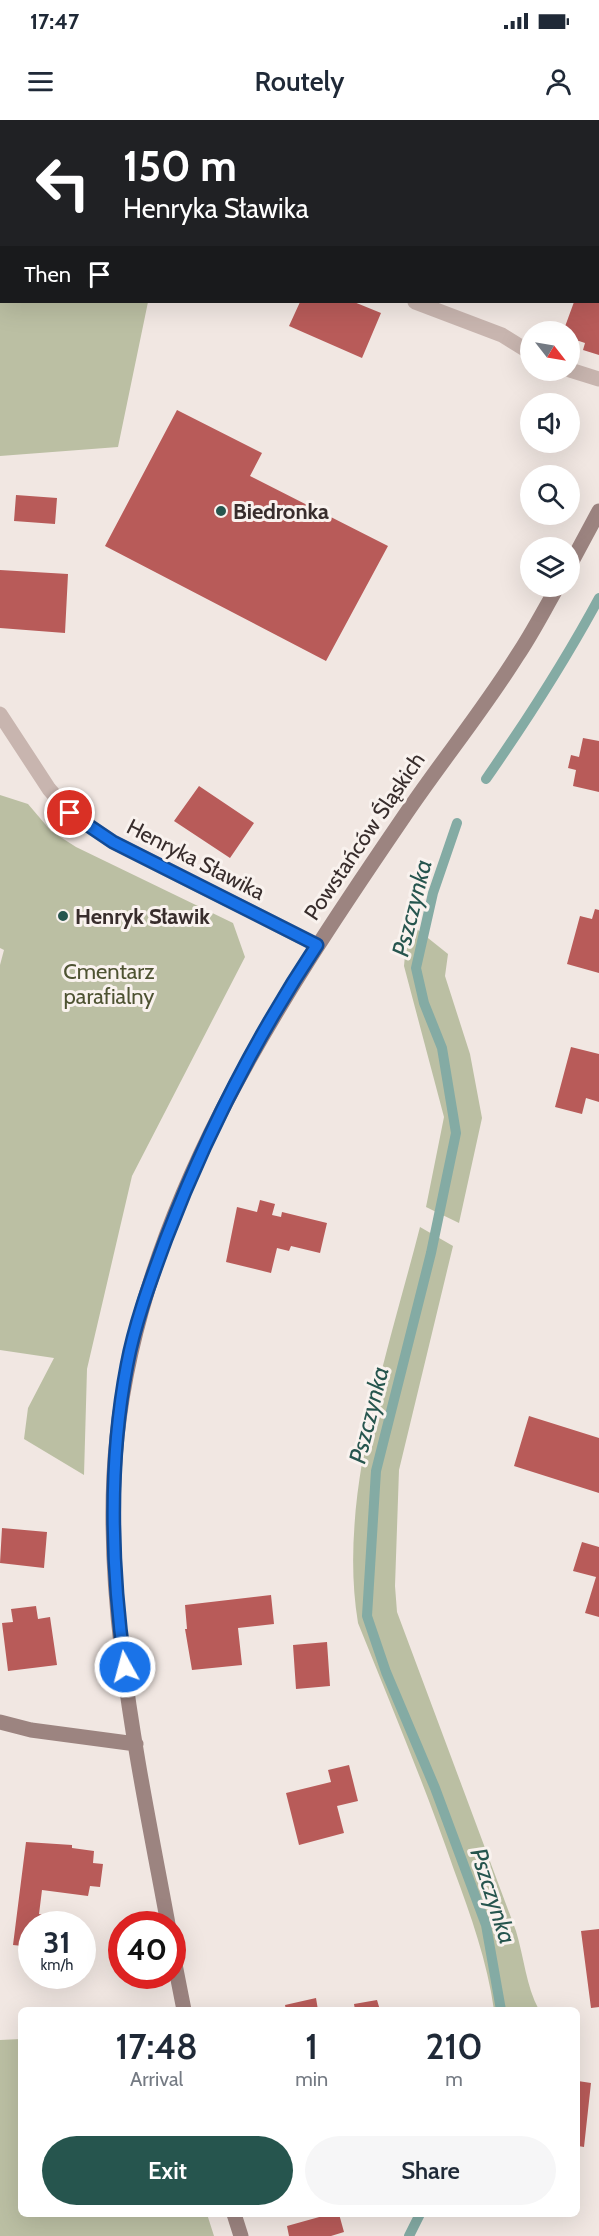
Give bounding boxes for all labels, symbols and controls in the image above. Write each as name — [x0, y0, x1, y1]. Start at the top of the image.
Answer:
text: 17:47 — [30, 8, 79, 35]
icon: menu — [24, 65, 57, 98]
text: Routely — [255, 65, 344, 98]
icon: person — [542, 65, 575, 98]
text: 150 m — [123, 140, 237, 192]
icon: left — [24, 144, 102, 222]
text: Henryka Sławika — [123, 192, 309, 225]
icon: arrive — [83, 258, 116, 291]
text: Then — [24, 261, 71, 288]
north arrow — [520, 321, 580, 381]
map controls — [520, 321, 580, 597]
button: sound — [520, 393, 580, 453]
button: search — [520, 465, 580, 525]
place label: Biedronka — [233, 498, 329, 525]
marker: Biedronka — [214, 504, 228, 518]
button: layers — [520, 537, 580, 597]
street label: Powstańców Śląskich — [298, 747, 431, 925]
pin — [44, 787, 95, 838]
icon: arrive — [53, 796, 86, 829]
street label: Henryka Sławika — [122, 813, 270, 906]
water label: Pszczynka — [385, 856, 438, 960]
place label: Henryk Sławik — [75, 903, 210, 930]
marker: Henryk Sławik — [56, 909, 70, 923]
park label: Cmentarz parafialny — [63, 958, 155, 1010]
water label: Pszczynka — [342, 1363, 395, 1467]
position arrow — [93, 1635, 157, 1699]
water label: Pszczynka — [464, 1844, 523, 1948]
speed limit sign: 40 — [108, 1911, 186, 1989]
text: 31 — [43, 1924, 71, 1961]
text: km/h — [41, 1956, 73, 1974]
text: 17:48 — [115, 2024, 198, 2068]
text: 1 — [305, 2024, 318, 2068]
text: 210 — [426, 2024, 483, 2068]
text: Arrival — [130, 2067, 183, 2091]
text: min — [295, 2067, 328, 2091]
text: m — [445, 2067, 463, 2091]
button: Exit — [42, 2136, 293, 2205]
button: Share — [305, 2136, 556, 2205]

